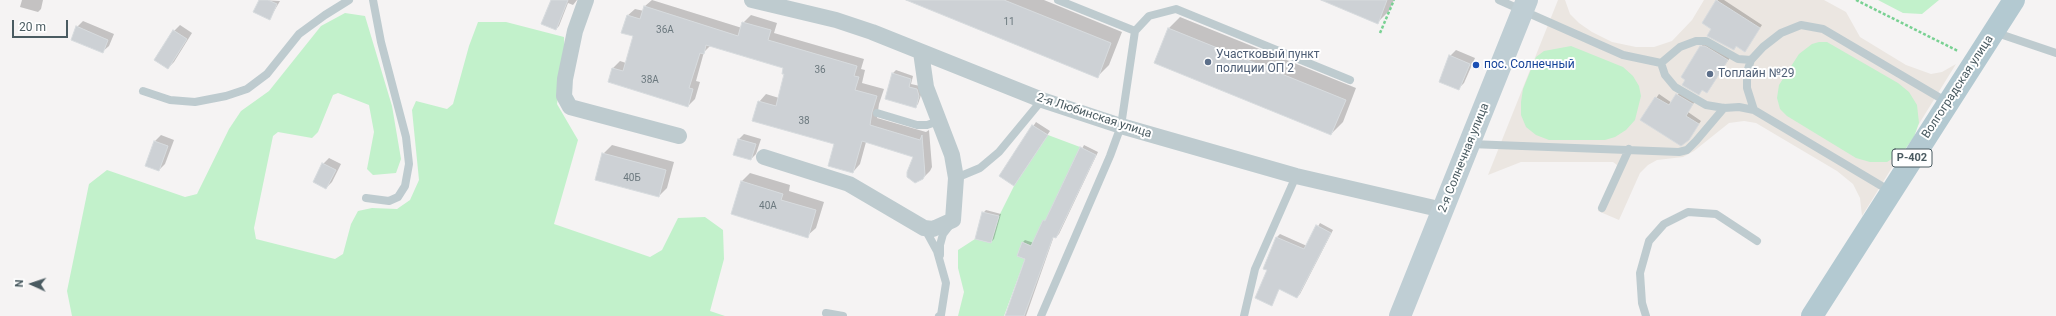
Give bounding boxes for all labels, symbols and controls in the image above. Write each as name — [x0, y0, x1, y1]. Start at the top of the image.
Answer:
scale bar — [14, 12, 70, 38]
house number: 11 — [1003, 16, 1015, 28]
text: 20 m — [19, 20, 46, 34]
house number: 36А — [656, 24, 674, 36]
street label: Волгоградская улица — [1919, 33, 1997, 141]
place label: Участковый пункт полиции ОП 2 — [1216, 48, 1320, 76]
marker: Участковый пункт полиции ОП 2 — [1203, 57, 1213, 67]
place label: пос. Солнечный — [1484, 58, 1575, 72]
marker: пос. Солнечный — [1471, 60, 1481, 70]
house number: 36 — [814, 64, 826, 76]
place label: Топлайн №29 — [1718, 67, 1794, 81]
marker: Топлайн №29 — [1705, 69, 1715, 79]
house number: 38А — [641, 74, 659, 86]
street label: 2-я Любинская улица — [1035, 91, 1153, 141]
street label: 2-я Солнечная улица — [1435, 101, 1493, 215]
house number: 38 — [798, 115, 810, 127]
road number: Р-402 — [1892, 149, 1932, 167]
house number: 40Б — [623, 172, 641, 184]
house number: 40А — [759, 200, 777, 212]
north arrow — [12, 264, 52, 304]
text: N — [13, 279, 26, 288]

